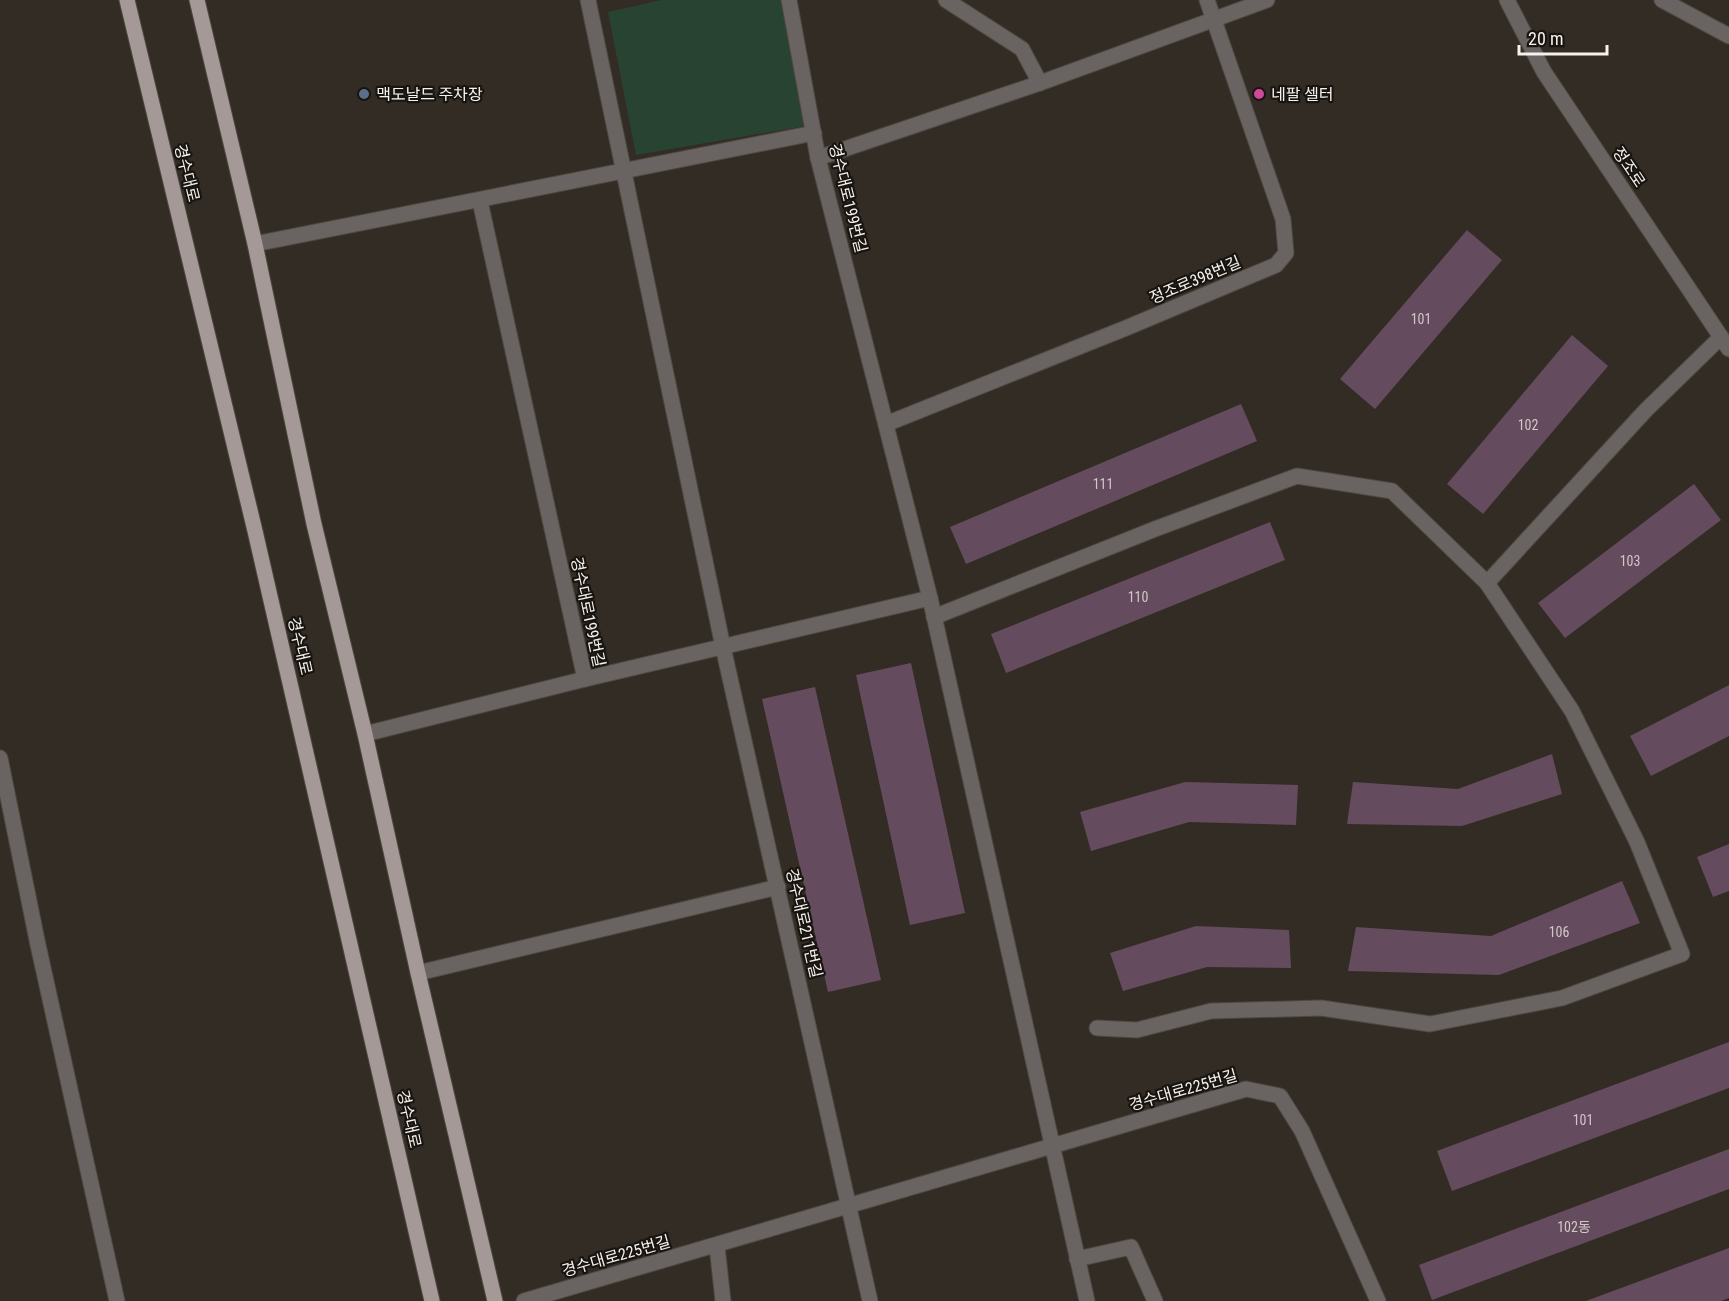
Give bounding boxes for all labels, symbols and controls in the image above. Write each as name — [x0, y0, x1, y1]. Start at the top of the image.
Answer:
scale bar — [1519, 18, 1608, 56]
text: 20 m — [1528, 28, 1563, 49]
place label: 맥도날드 주차장 — [376, 85, 483, 104]
place label: 네팔 셀터 — [1271, 85, 1334, 104]
marker: 맥도날드 주차장 — [357, 87, 371, 101]
marker: 네팔 셀터 — [1252, 87, 1266, 101]
street label: 경수대로199번길 — [825, 141, 871, 255]
street label: 경수대로 — [171, 142, 203, 204]
street label: 정조로 — [1609, 143, 1649, 191]
street label: 정조로398번길 — [1147, 252, 1243, 308]
house number: 101 — [1411, 311, 1431, 327]
house number: 102 — [1518, 417, 1538, 433]
house number: 111 — [1093, 476, 1113, 492]
house number: 103 — [1620, 553, 1640, 569]
street label: 경수대로199번길 — [567, 555, 609, 669]
house number: 110 — [1128, 589, 1148, 605]
street label: 경수대로 — [284, 615, 316, 677]
street label: 경수대로211번길 — [782, 866, 826, 980]
house number: 106 — [1549, 924, 1569, 940]
street label: 경수대로225번길 — [1127, 1065, 1239, 1115]
street label: 경수대로 — [393, 1088, 425, 1150]
house number: 101 — [1573, 1112, 1593, 1128]
house number: 102동 — [1557, 1219, 1591, 1235]
street label: 경수대로225번길 — [560, 1231, 672, 1281]

